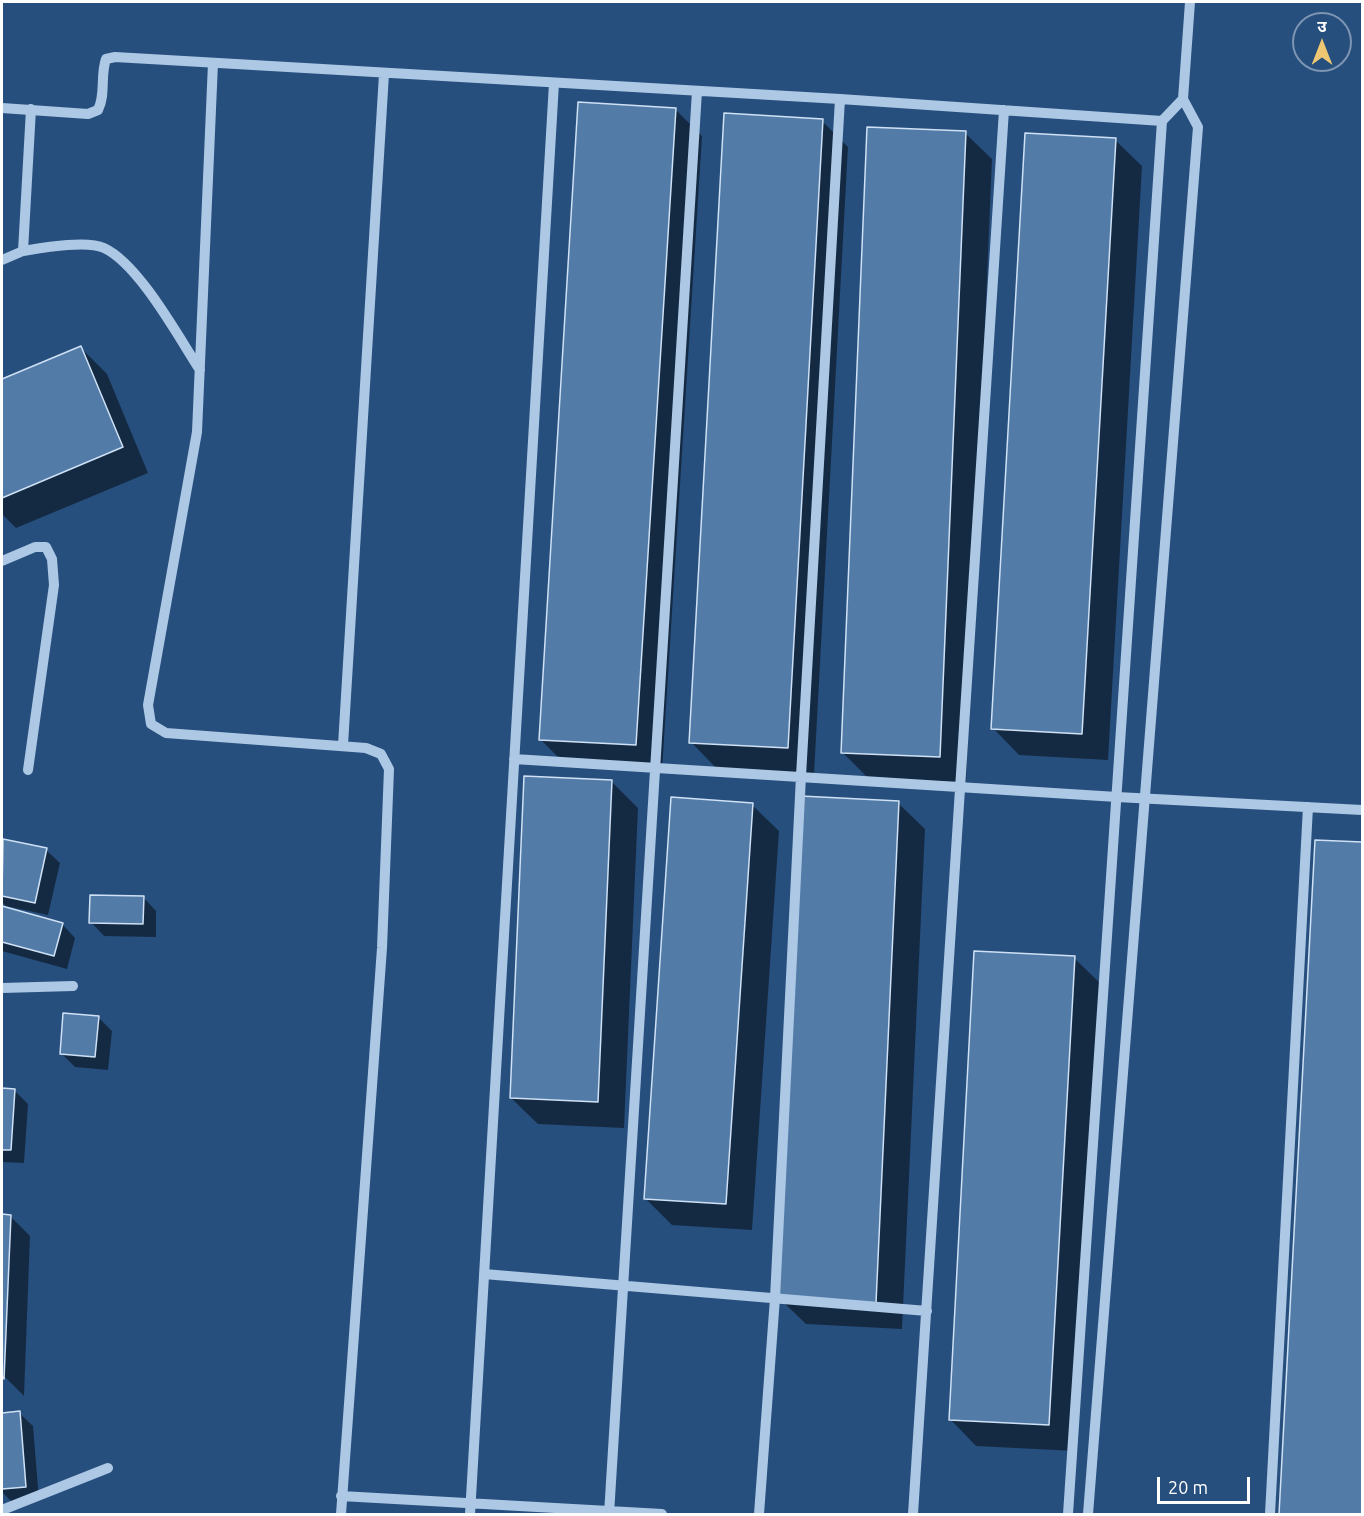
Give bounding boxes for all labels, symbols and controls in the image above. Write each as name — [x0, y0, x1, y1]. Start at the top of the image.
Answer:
north arrow — [1292, 12, 1352, 72]
text: उ — [1317, 17, 1327, 35]
scale bar — [1160, 1465, 1253, 1503]
text: 20 m — [1168, 1477, 1208, 1497]

